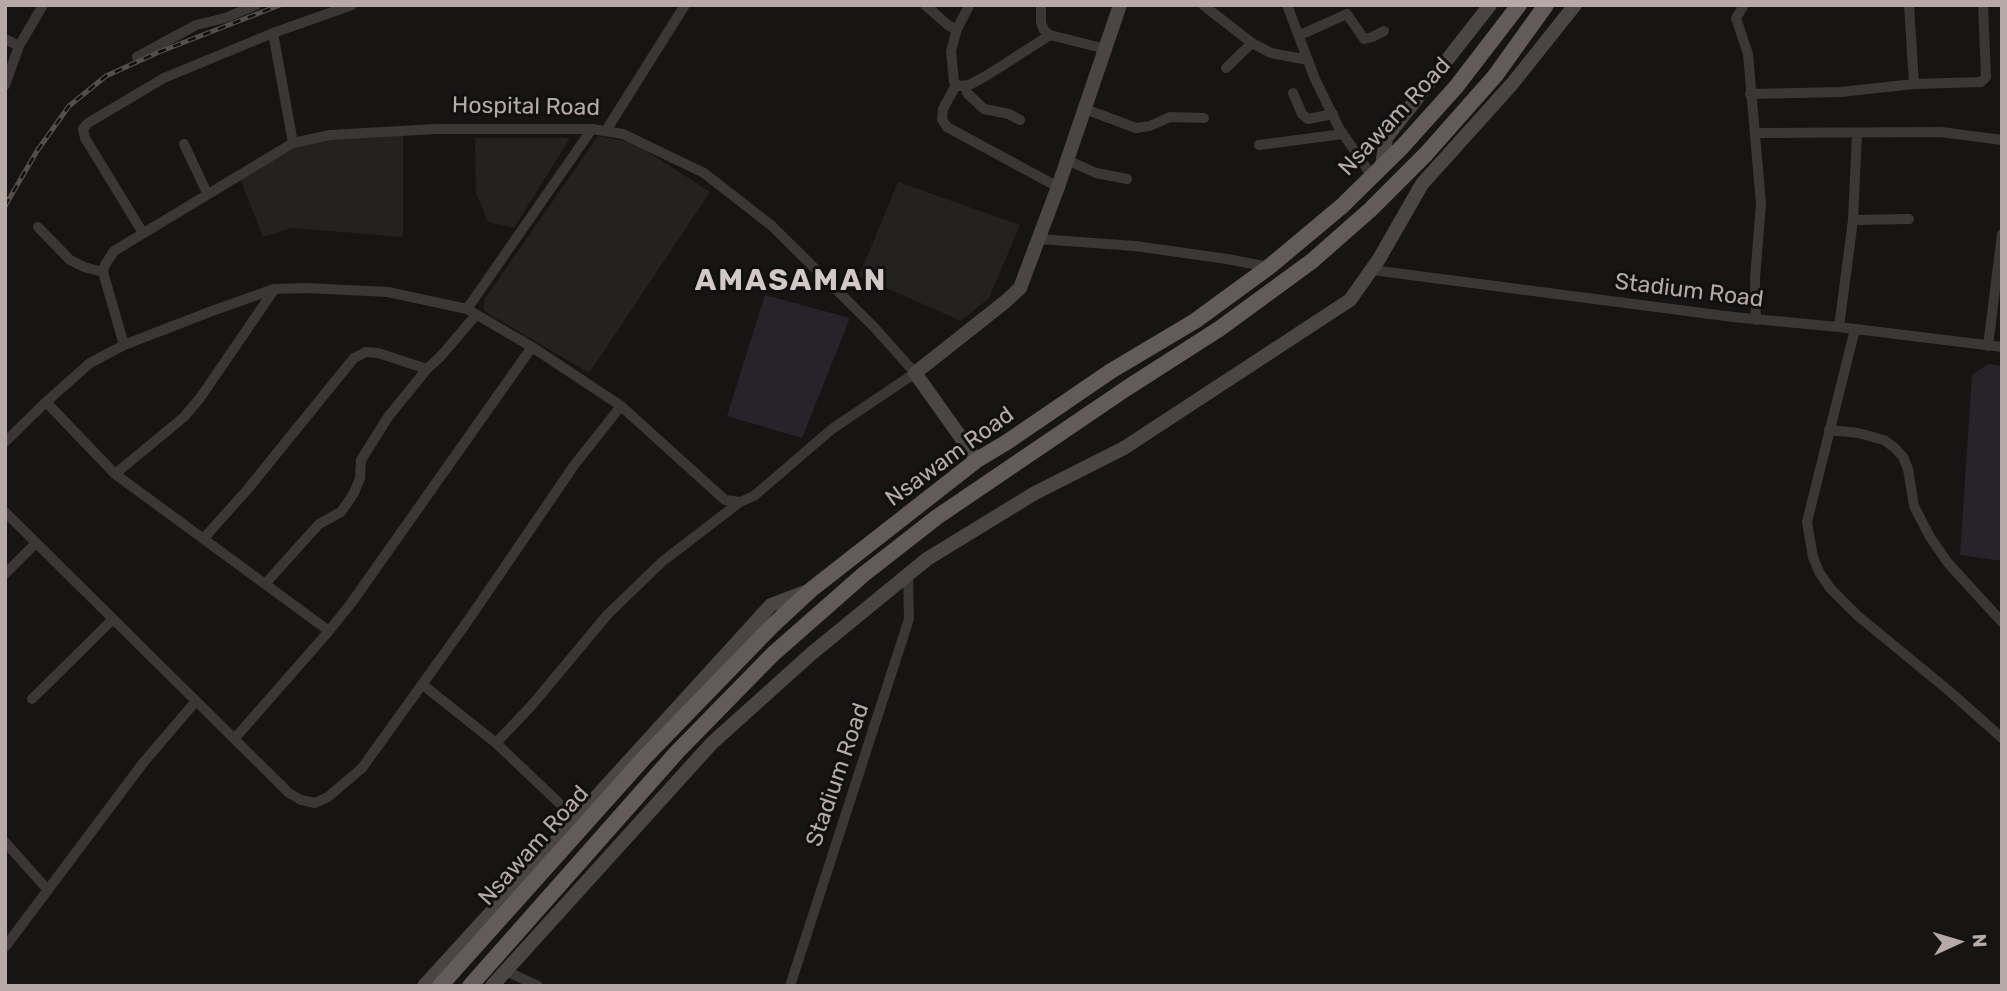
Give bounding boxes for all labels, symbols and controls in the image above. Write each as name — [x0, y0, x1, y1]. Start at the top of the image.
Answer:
street label: Nsawam Road — [1333, 52, 1457, 182]
street label: Hospital Road — [452, 92, 600, 122]
district label: AMASAMAN — [696, 263, 886, 299]
street label: Stadium Road — [1613, 268, 1765, 314]
street label: Nsawam Road — [881, 401, 1019, 513]
street label: Stadium Road — [801, 700, 875, 850]
street label: Nsawam Road — [473, 780, 595, 912]
north arrow — [1923, 907, 1993, 977]
text: N — [1967, 933, 1991, 948]

